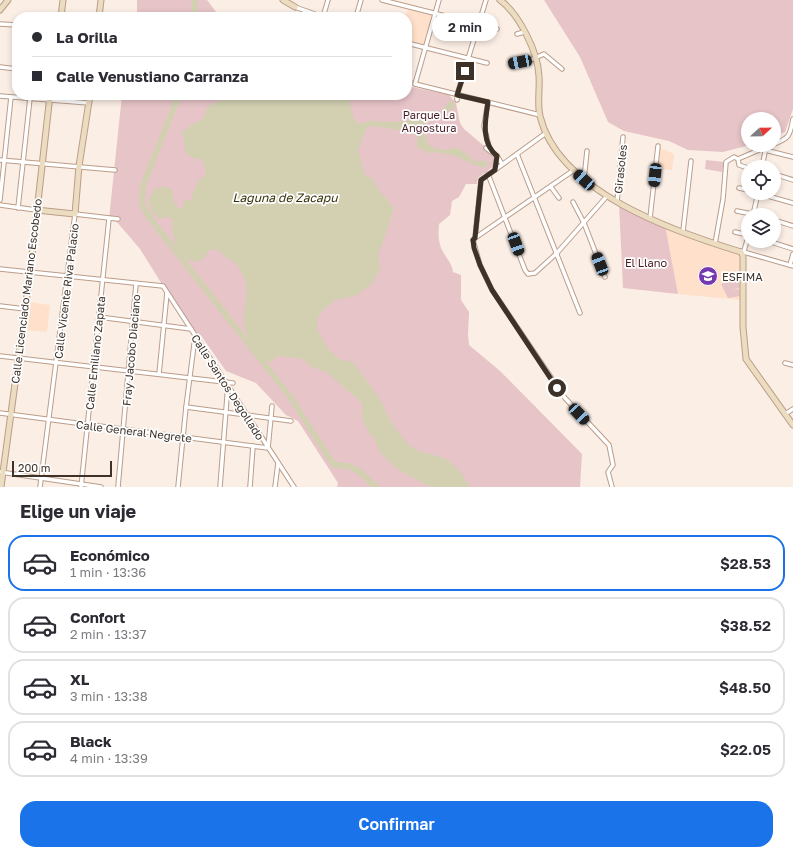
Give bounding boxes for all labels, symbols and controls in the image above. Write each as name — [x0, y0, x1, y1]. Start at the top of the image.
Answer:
callout: 2 min — [432, 13, 498, 41]
text: 2 min — [448, 19, 482, 35]
text: La Orilla — [56, 28, 117, 46]
car — [507, 54, 533, 70]
route end — [456, 62, 474, 80]
text: Calle Venustiano Carranza — [56, 67, 248, 85]
park label: Parque La Angostura — [402, 108, 456, 134]
north arrow — [741, 112, 781, 152]
map controls — [741, 112, 781, 248]
street label: Girasoles — [611, 144, 629, 194]
button: locate — [741, 160, 781, 200]
car — [648, 162, 662, 188]
car — [571, 168, 597, 192]
water label: Laguna de Zacapu — [233, 190, 338, 205]
street label: Calle Licenciado Mariano Escobedo — [8, 197, 44, 384]
button: layers — [741, 208, 781, 248]
street label: Calle Vicente Riva Palacio — [51, 222, 81, 360]
car — [506, 231, 526, 257]
car — [590, 251, 610, 277]
park label: El Llano — [625, 256, 668, 269]
school or university icon: ESFIMA — [697, 265, 719, 287]
place label: ESFIMA — [722, 270, 763, 283]
street label: Fray Jacobo Diaciano — [120, 293, 142, 406]
street label: Calle Emiliano Zapata — [83, 296, 107, 410]
street label: Calle Santos Degollado — [189, 332, 267, 443]
route start — [548, 379, 566, 397]
car — [566, 401, 592, 427]
street label: Calle General Negrete — [75, 417, 193, 445]
scale bar — [12, 459, 112, 478]
text: 200 m — [18, 461, 51, 474]
text: Elige un viaje — [20, 500, 136, 522]
icon: car — [22, 545, 58, 581]
text: Económico — [70, 546, 150, 564]
text: $28.53 — [720, 554, 771, 572]
text: 1 min · 13:36 — [70, 564, 146, 580]
icon: car — [22, 607, 58, 643]
text: Confort — [70, 608, 125, 626]
text: $38.52 — [720, 616, 771, 634]
text: 2 min · 13:37 — [70, 626, 146, 642]
icon: car — [22, 669, 58, 705]
text: XL — [70, 670, 89, 688]
text: $48.50 — [719, 678, 771, 696]
text: 3 min · 13:38 — [70, 688, 148, 704]
icon: car — [22, 731, 58, 767]
text: Black — [70, 732, 112, 750]
text: $22.05 — [720, 740, 771, 758]
text: 4 min · 13:39 — [70, 750, 148, 766]
button: Confirmar — [20, 801, 773, 847]

